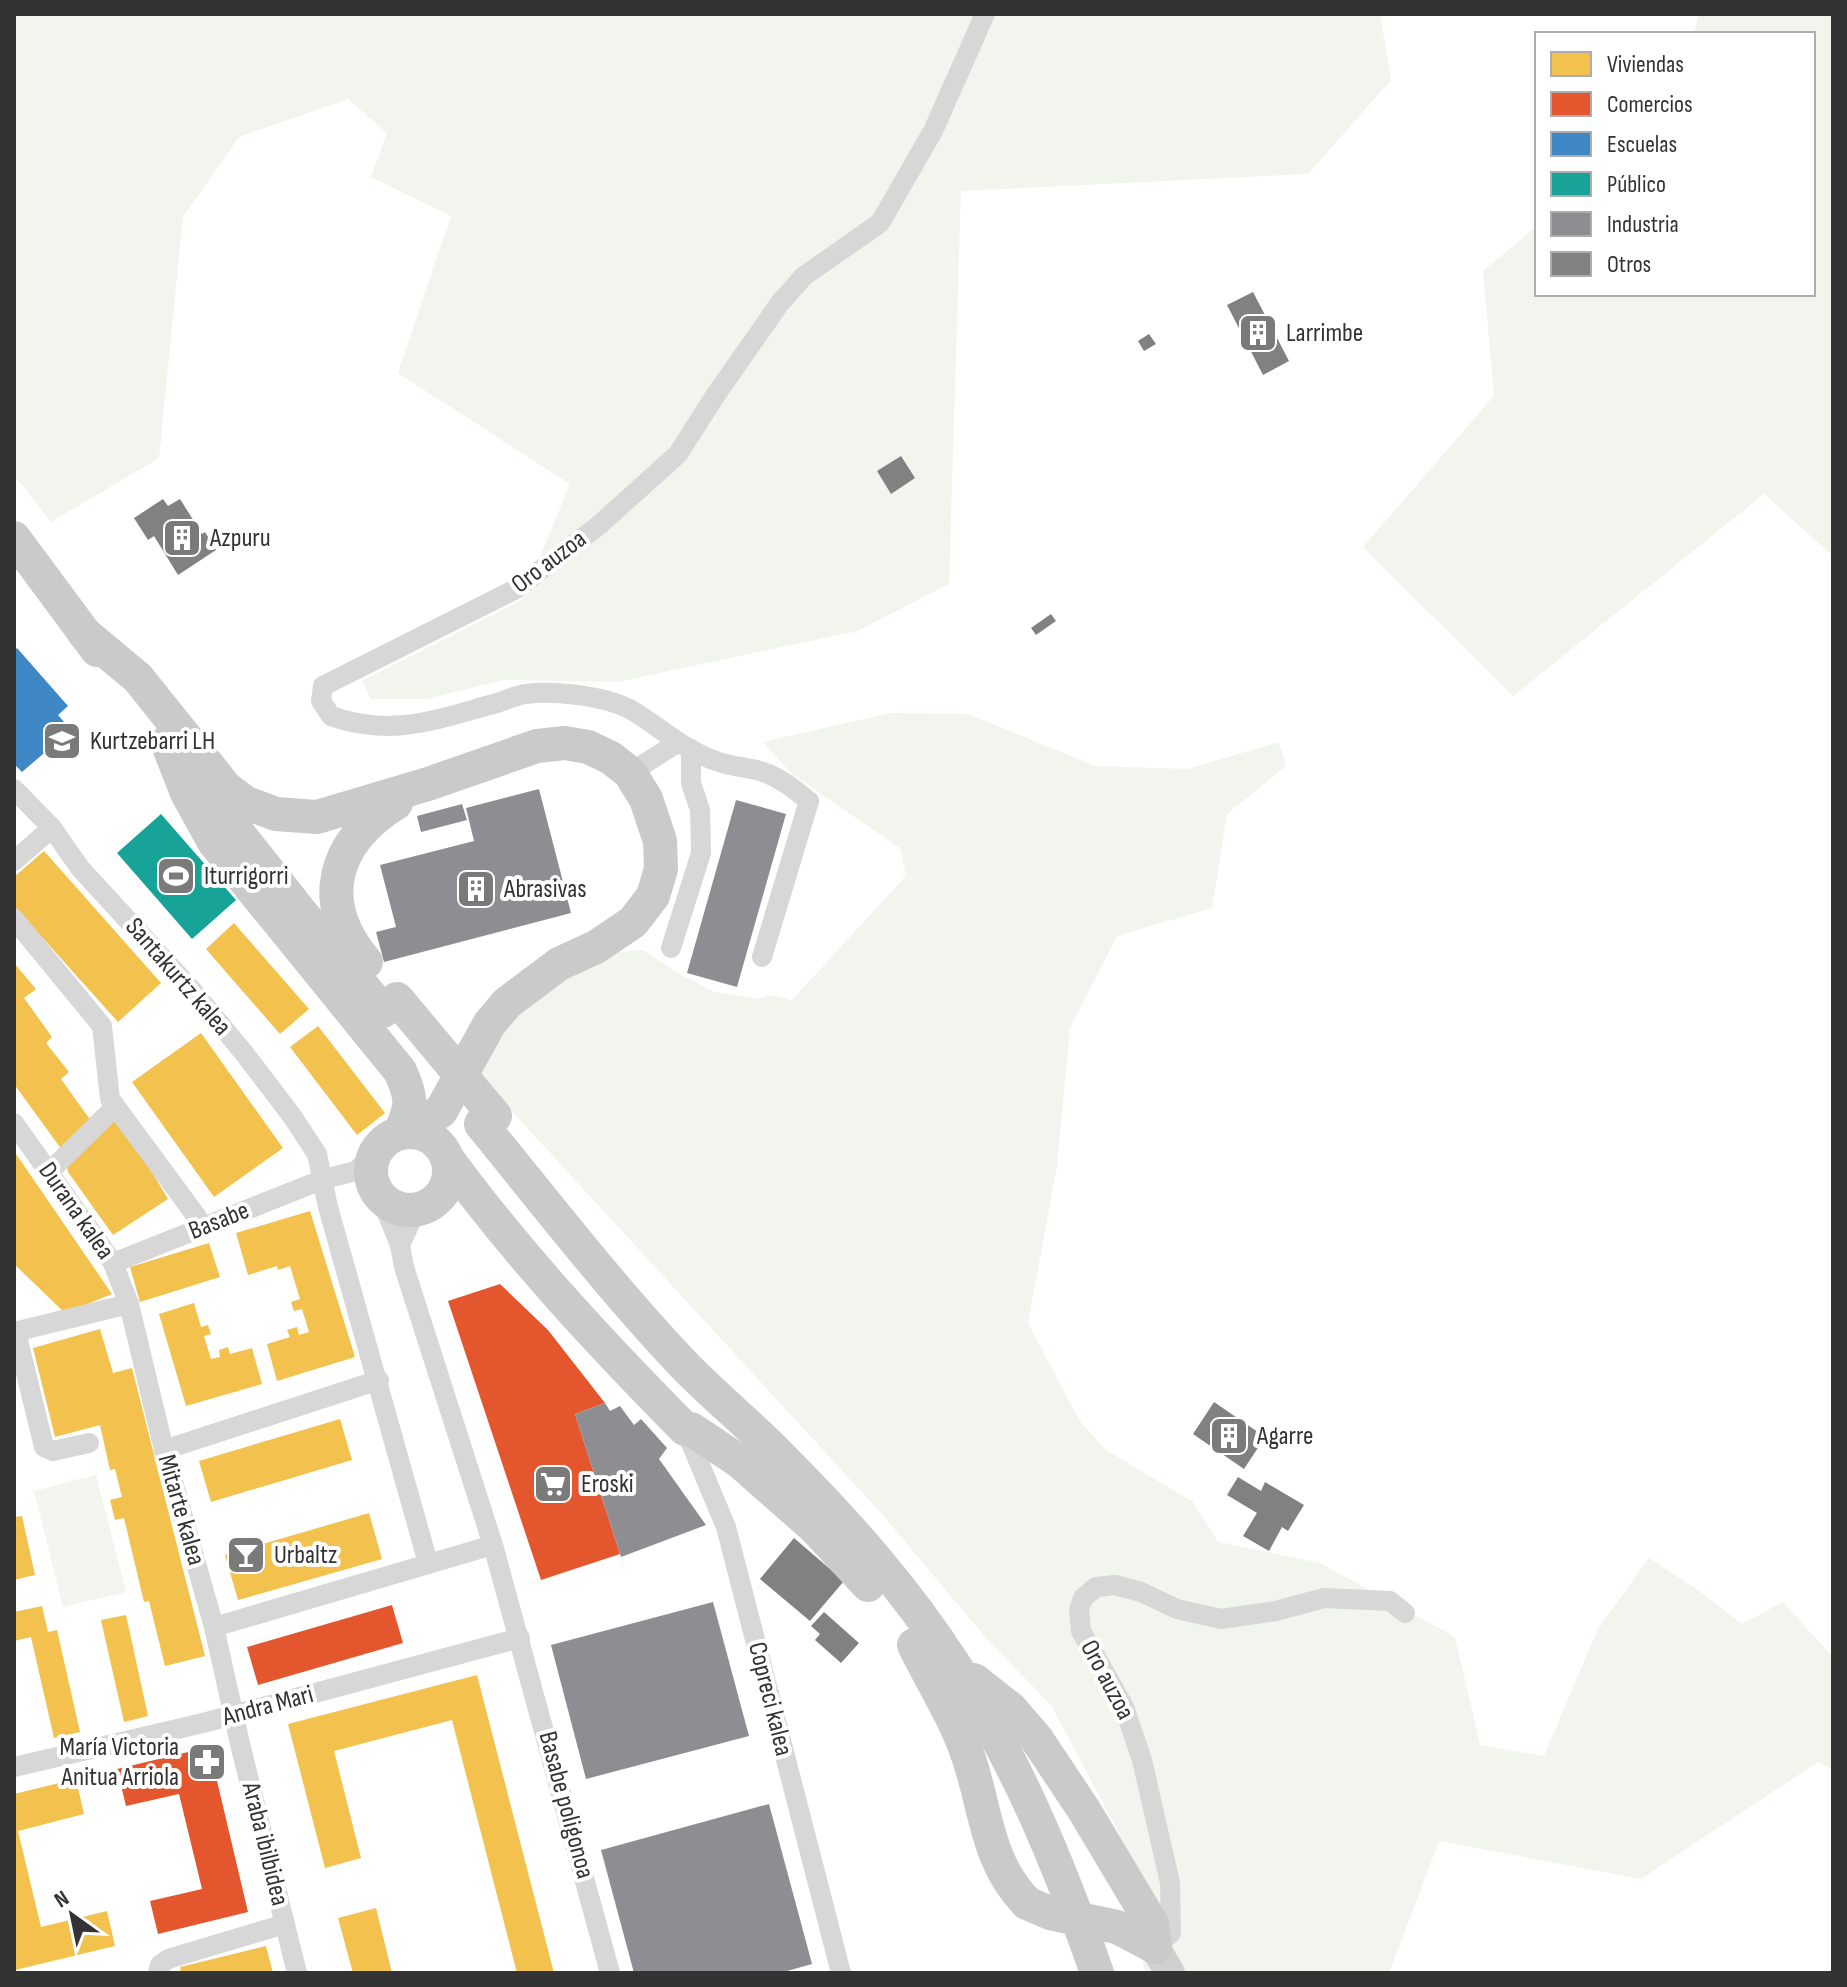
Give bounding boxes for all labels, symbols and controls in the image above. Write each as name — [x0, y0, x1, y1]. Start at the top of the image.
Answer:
legend — [1535, 32, 1815, 296]
text: Viviendas — [1607, 50, 1684, 79]
text: Comercios — [1607, 90, 1693, 119]
text: Escuelas — [1607, 130, 1677, 159]
text: Público — [1607, 170, 1666, 199]
text: Industria — [1607, 210, 1679, 239]
text: Otros — [1607, 250, 1651, 279]
building icon: Larrimbe — [1237, 312, 1279, 354]
place label: Larrimbe — [1286, 318, 1363, 349]
building icon: Azpuru — [161, 517, 203, 559]
place label: Azpuru — [209, 523, 271, 554]
street label: Oro auzoa — [506, 524, 592, 600]
school or university icon: Kurtzebarri LH — [41, 720, 83, 762]
place label: Kurtzebarri LH — [90, 726, 215, 757]
sports icon: Iturrigorri — [155, 855, 197, 897]
place label: Iturrigorri — [204, 861, 289, 892]
building icon: Abrasivas — [455, 868, 497, 910]
place label: Abrasivas — [503, 874, 587, 905]
street label: Santakurtz kalea — [119, 912, 237, 1042]
street label: Durana kalea — [31, 1157, 121, 1265]
street label: Basabe — [184, 1195, 254, 1247]
building icon: Agarre — [1208, 1415, 1250, 1457]
place label: Agarre — [1256, 1421, 1314, 1452]
street label: Mitarte kalea — [150, 1451, 212, 1569]
supermarket icon: Eroski — [532, 1463, 574, 1505]
place label: Eroski — [581, 1469, 634, 1500]
bar icon: Urbaltz — [225, 1534, 267, 1576]
place label: Urbaltz — [274, 1540, 337, 1571]
street label: Oro auzoa — [1073, 1635, 1141, 1725]
street label: Copreci kalea — [741, 1639, 799, 1759]
street label: Andra Mari — [218, 1679, 317, 1733]
street label: Basabe poligonoa — [531, 1728, 601, 1882]
place label: María Victoria Anitua Arriola — [60, 1732, 179, 1793]
pharmacy icon: María Victoria Anitua Arriola — [186, 1741, 228, 1783]
street label: Araba ibilbidea — [234, 1778, 295, 1909]
north arrow — [32, 1875, 112, 1955]
text: N — [50, 1885, 74, 1914]

